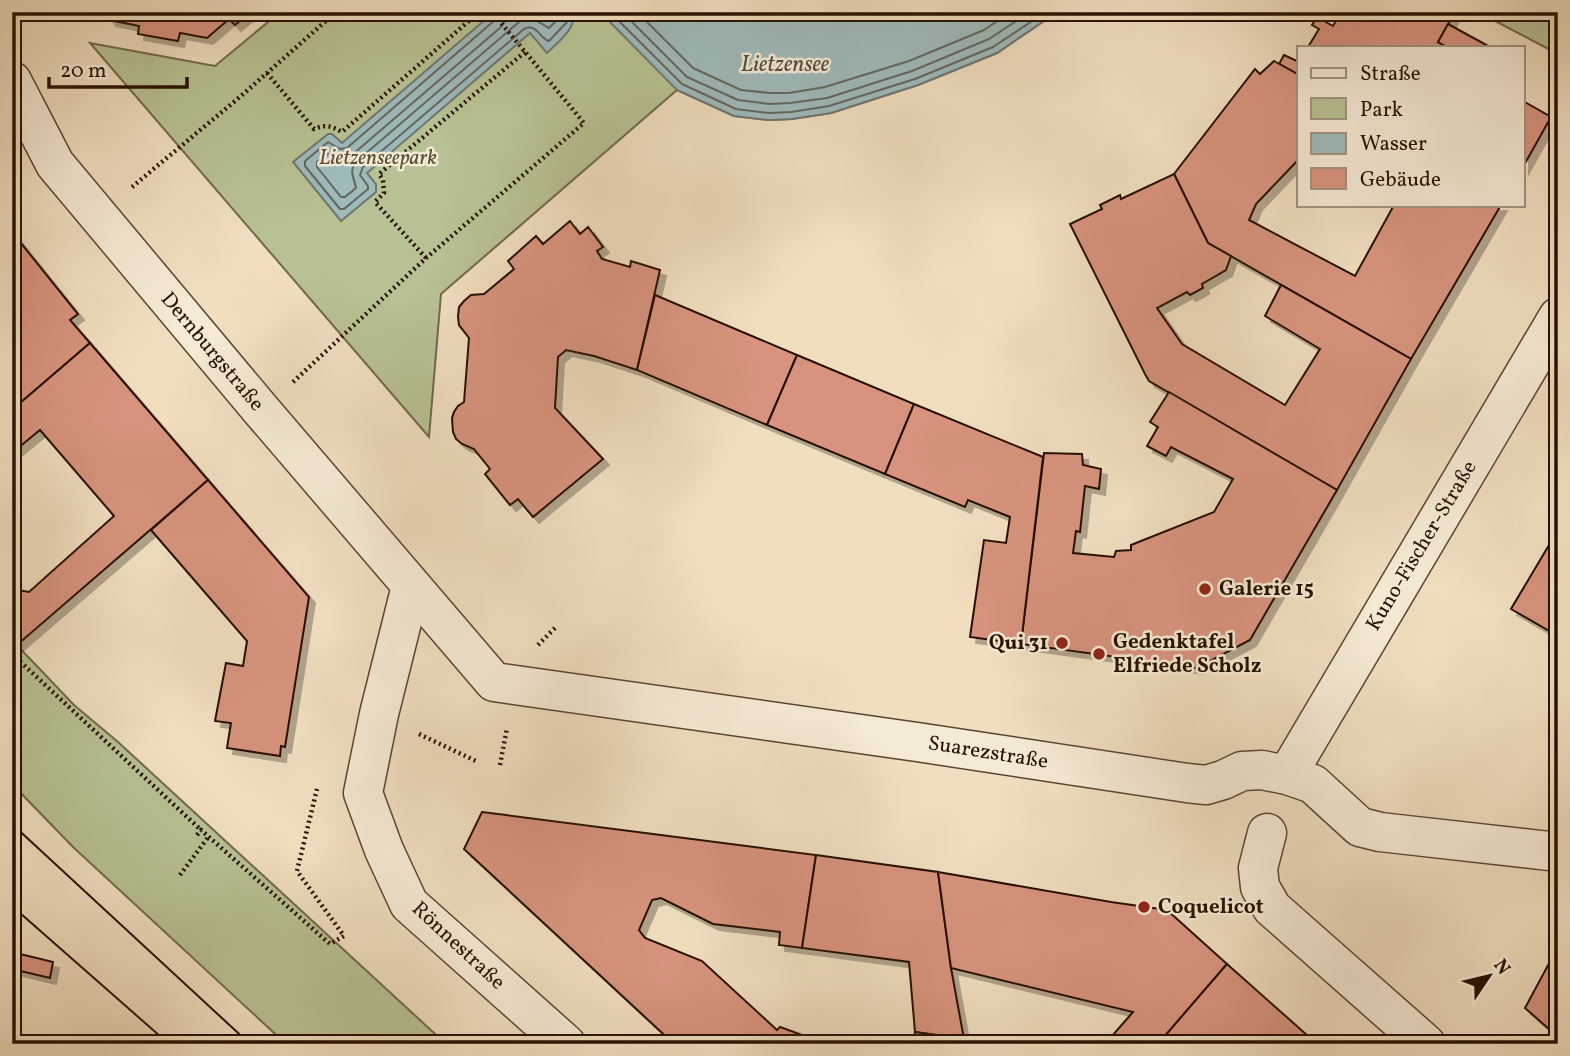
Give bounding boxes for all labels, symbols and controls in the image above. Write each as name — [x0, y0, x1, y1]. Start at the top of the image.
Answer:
scale bar — [49, 46, 187, 90]
legend — [1297, 46, 1524, 206]
water label: Lietzensee — [741, 49, 830, 81]
text: 20 m — [60, 57, 106, 86]
text: Straße — [1360, 60, 1421, 89]
text: Park — [1360, 96, 1403, 125]
text: Wasser — [1360, 130, 1427, 159]
park label: Lietzenseepark — [319, 144, 437, 173]
text: Gebäude — [1360, 166, 1441, 195]
street label: Dernburgstraße — [153, 286, 271, 418]
street label: Kuno-Fischer-Straße — [1360, 455, 1484, 637]
place label: Galerie 15 — [1219, 575, 1314, 604]
marker: Galerie 15 — [1197, 581, 1213, 597]
place label: Gedenktafel Elfriede Scholz — [1113, 628, 1262, 681]
place label: Qui 31 — [989, 629, 1048, 658]
marker: Qui 31 — [1054, 635, 1070, 651]
marker: Gedenktafel Elfriede Scholz — [1091, 646, 1107, 662]
street label: Suarezstraße — [926, 729, 1050, 777]
place label: Coquelicot — [1158, 893, 1264, 922]
street label: Rönnestraße — [405, 895, 511, 997]
marker: Coquelicot — [1136, 899, 1152, 915]
north arrow — [1454, 940, 1524, 1010]
text: N — [1487, 954, 1516, 981]

